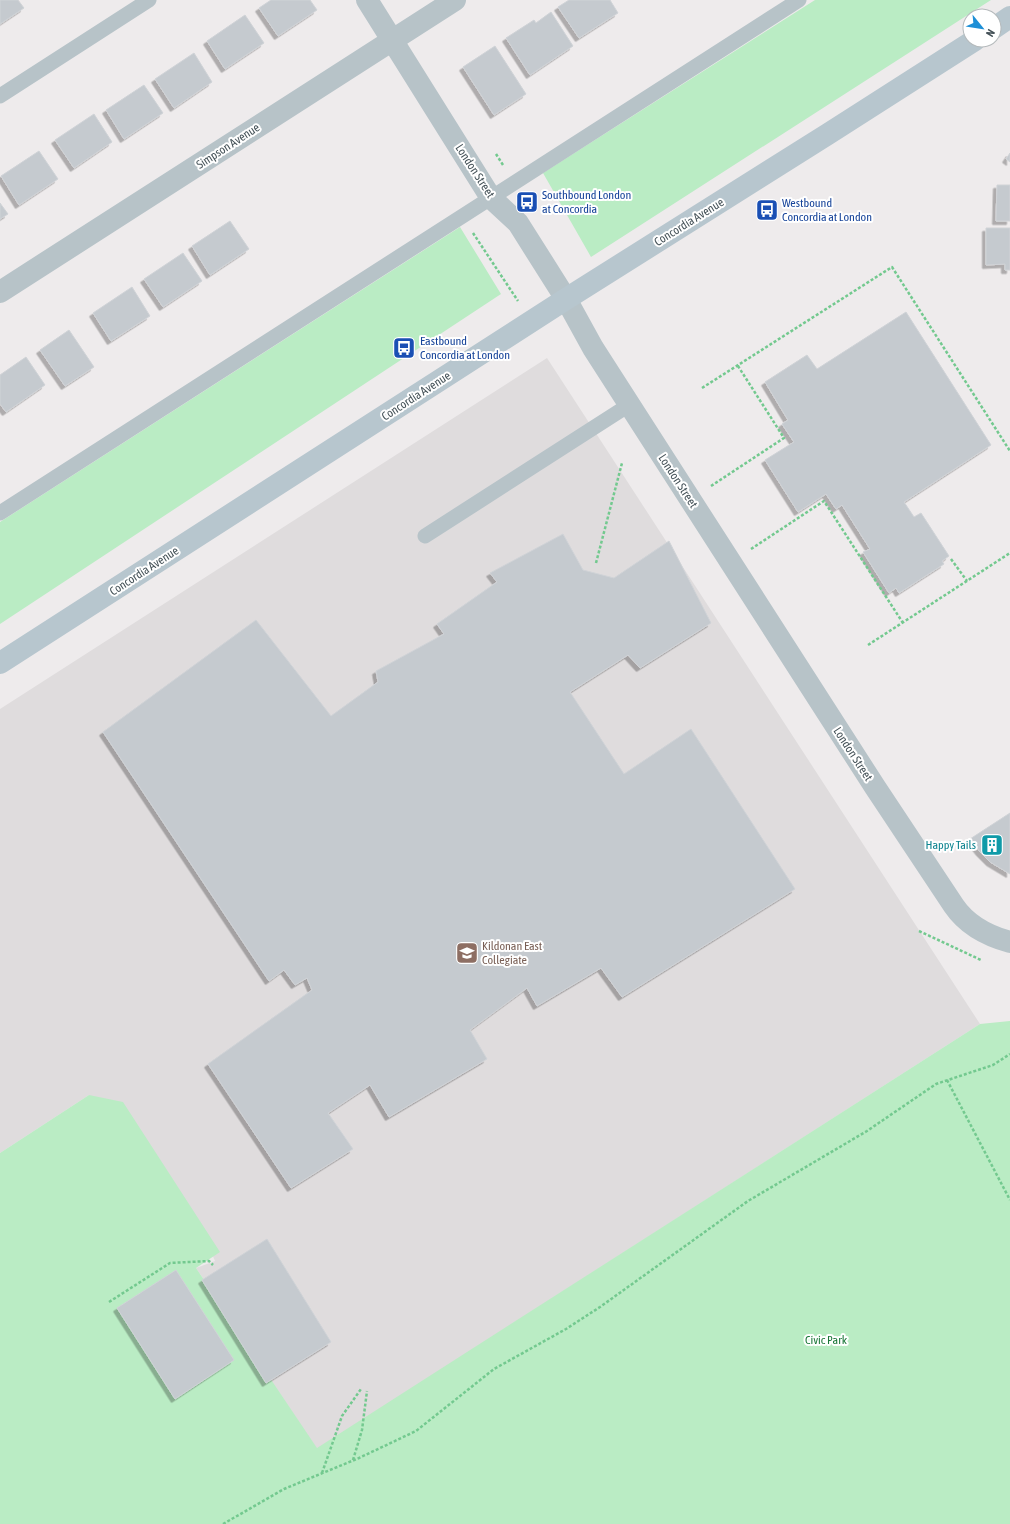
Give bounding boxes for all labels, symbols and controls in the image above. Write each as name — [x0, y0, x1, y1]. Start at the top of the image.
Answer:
north arrow — [962, 8, 1002, 48]
text: N — [984, 27, 997, 39]
street label: Simpson Avenue — [194, 120, 262, 172]
street label: London Street — [452, 142, 498, 201]
place label: Southbound London at Concordia — [542, 188, 631, 216]
bus stop icon: Southbound London at Concordia — [514, 189, 540, 215]
street label: Concordia Avenue — [652, 195, 726, 249]
place label: Westbound Concordia at London — [782, 196, 872, 224]
bus stop icon: Westbound Concordia at London — [754, 197, 780, 223]
place label: Eastbound Concordia at London — [420, 334, 510, 362]
bus stop icon: Eastbound Concordia at London — [391, 335, 417, 361]
street label: Concordia Avenue — [379, 369, 453, 423]
street label: London Street — [655, 452, 701, 511]
street label: Concordia Avenue — [107, 544, 181, 598]
street label: London Street — [830, 725, 876, 784]
building icon: Happy Tails — [979, 832, 1005, 858]
place label: Happy Tails — [925, 838, 976, 852]
place label: Kildonan East Collegiate — [482, 939, 543, 967]
school or university icon: Kildonan East Collegiate — [454, 940, 480, 966]
park label: Civic Park — [805, 1333, 848, 1347]

